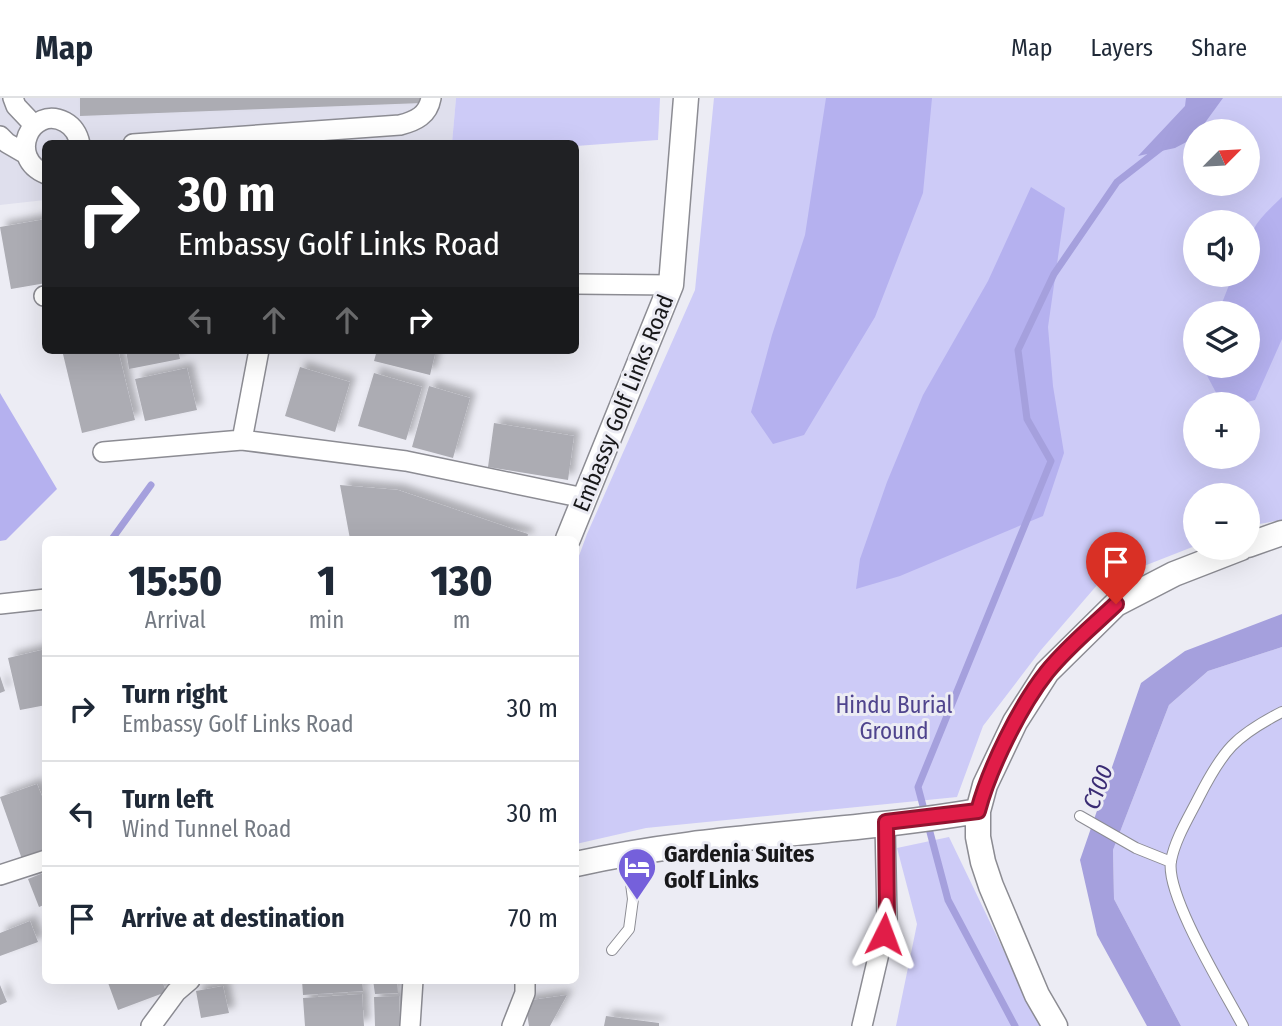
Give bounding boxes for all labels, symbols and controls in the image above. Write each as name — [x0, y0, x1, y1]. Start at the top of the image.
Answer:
text: Map — [35, 28, 93, 68]
text: Map — [1011, 34, 1053, 62]
text: Layers — [1091, 34, 1153, 62]
text: Share — [1191, 34, 1247, 62]
north arrow — [1183, 119, 1260, 196]
map controls — [1183, 119, 1260, 560]
text: 30 m — [178, 165, 276, 224]
icon: right — [63, 168, 154, 259]
button: sound — [1183, 210, 1260, 287]
text: Embassy Golf Links Road — [178, 225, 500, 263]
street label: Embassy Golf Links Road — [567, 290, 679, 516]
icon: left — [182, 301, 220, 339]
icon: ahead — [255, 301, 293, 339]
icon: ahead — [328, 301, 366, 339]
icon: right — [401, 301, 439, 339]
button: layers — [1183, 301, 1260, 378]
button: + — [1183, 392, 1260, 469]
button: − — [1183, 483, 1260, 560]
pin — [1086, 532, 1146, 604]
icon: arrive — [1097, 543, 1135, 581]
text: 15:50 — [129, 556, 222, 606]
text: 1 — [317, 556, 336, 606]
text: 130 — [431, 556, 492, 606]
text: Arrival — [145, 606, 206, 634]
text: min — [309, 606, 344, 634]
text: m — [453, 606, 470, 634]
text: Turn right — [122, 679, 228, 710]
icon: right — [63, 690, 101, 728]
park label: Hindu Burial Ground — [835, 691, 953, 745]
text: 30 m — [507, 693, 558, 724]
text: Embassy Golf Links Road — [122, 710, 354, 738]
water label: C100 — [1077, 761, 1119, 813]
text: Turn left — [122, 784, 214, 815]
icon: left — [63, 795, 101, 833]
text: 30 m — [507, 798, 558, 829]
text: Wind Tunnel Road — [122, 815, 291, 843]
place label: Gardenia Suites Golf Links — [664, 840, 814, 894]
hotel icon: Gardenia Suites Golf Links — [616, 846, 658, 901]
position arrow — [847, 897, 921, 971]
icon: arrive — [63, 900, 101, 938]
text: Arrive at destination — [122, 903, 345, 934]
text: 70 m — [508, 903, 558, 934]

